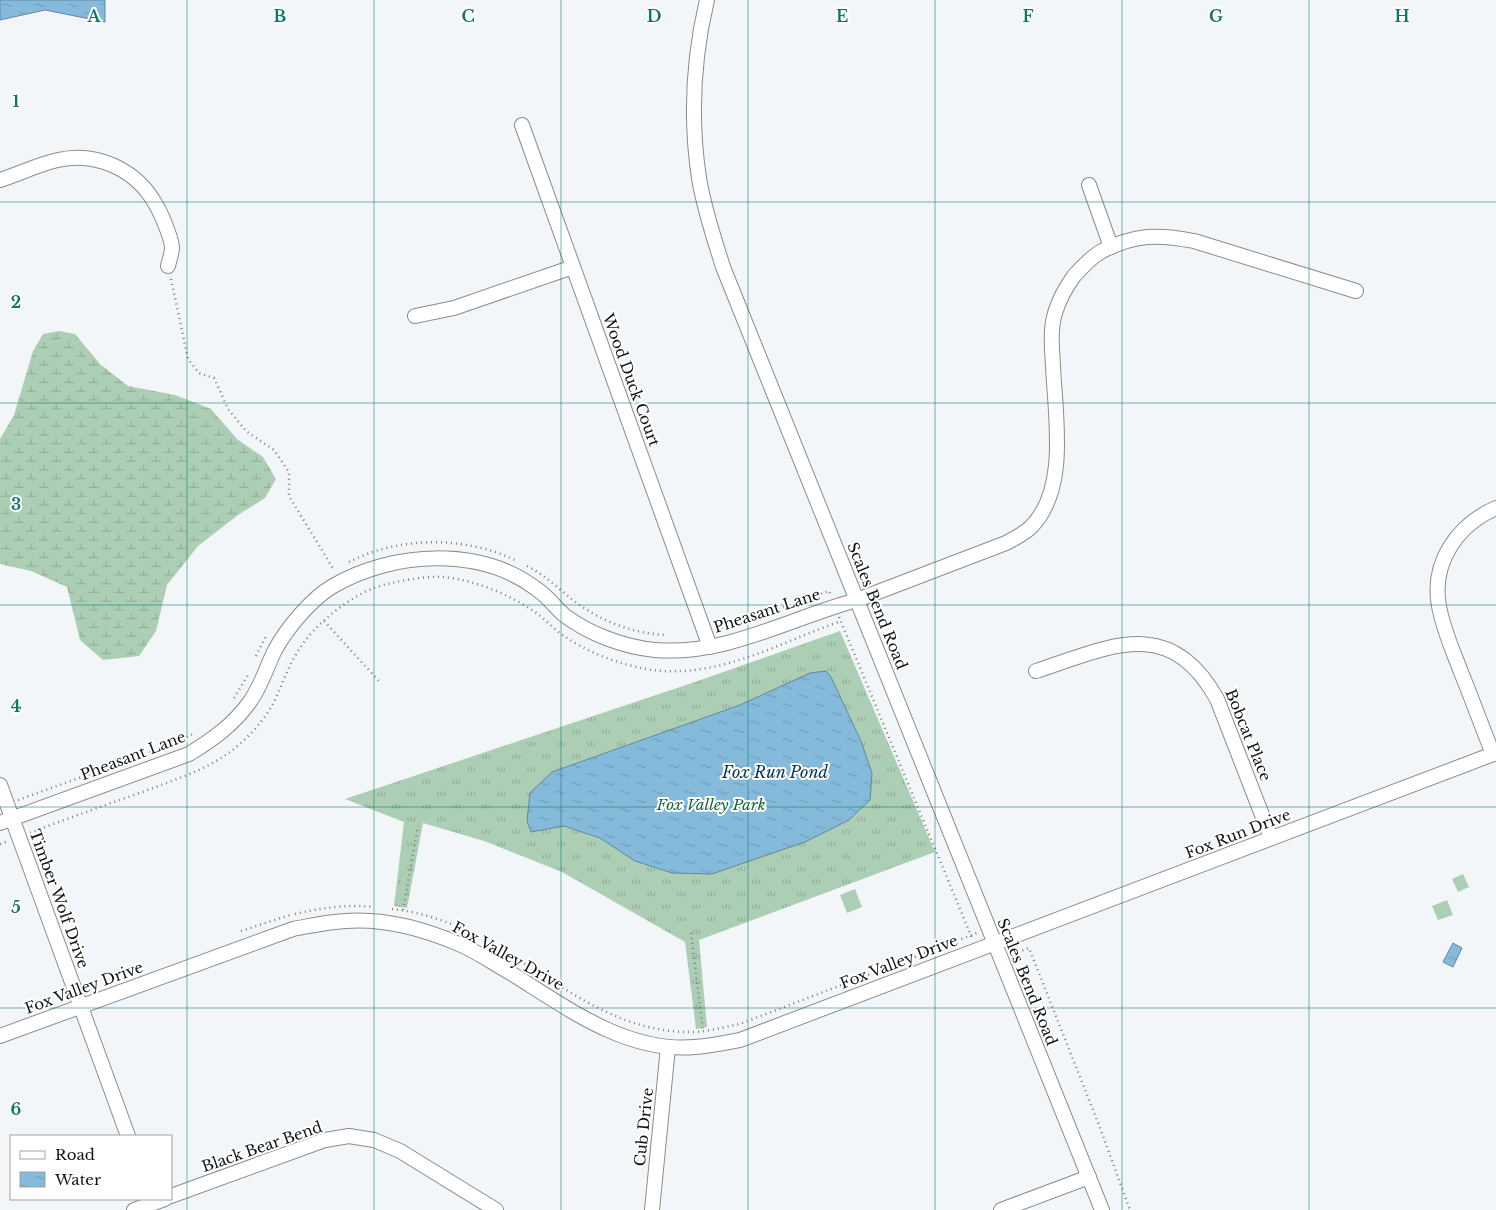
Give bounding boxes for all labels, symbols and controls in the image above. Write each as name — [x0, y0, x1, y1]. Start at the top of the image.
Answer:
text: A — [87, 6, 102, 26]
text: B — [274, 6, 287, 26]
text: C — [461, 6, 475, 26]
text: D — [647, 6, 661, 26]
text: E — [836, 6, 848, 26]
text: F — [1022, 6, 1034, 26]
text: G — [1209, 6, 1223, 26]
text: H — [1394, 6, 1410, 26]
text: 1 — [13, 91, 20, 111]
text: 2 — [11, 292, 21, 312]
street label: Wood Duck Court — [598, 310, 664, 449]
text: 3 — [11, 494, 21, 514]
street label: Scales Bend Road — [843, 539, 912, 672]
street label: Pheasant Lane — [711, 584, 823, 637]
street label: Bobcat Place — [1221, 686, 1276, 784]
text: 4 — [11, 696, 21, 716]
street label: Pheasant Lane — [78, 727, 188, 784]
water label: Fox Run Pond — [721, 762, 828, 782]
park label: Fox Valley Park — [656, 795, 765, 814]
street label: Fox Run Drive — [1182, 805, 1293, 862]
street label: Timber Wolf Drive — [26, 827, 93, 971]
text: 5 — [11, 897, 21, 917]
street label: Scales Bend Road — [993, 915, 1062, 1048]
street label: Fox Valley Drive — [449, 917, 567, 994]
street label: Fox Valley Drive — [837, 930, 960, 993]
street label: Fox Valley Drive — [22, 957, 146, 1018]
street label: Cub Drive — [630, 1087, 657, 1167]
text: 6 — [11, 1099, 22, 1119]
street label: Black Bear Bend — [199, 1117, 325, 1176]
legend — [10, 1135, 172, 1200]
text: Road — [55, 1145, 95, 1164]
text: Water — [54, 1170, 102, 1189]

